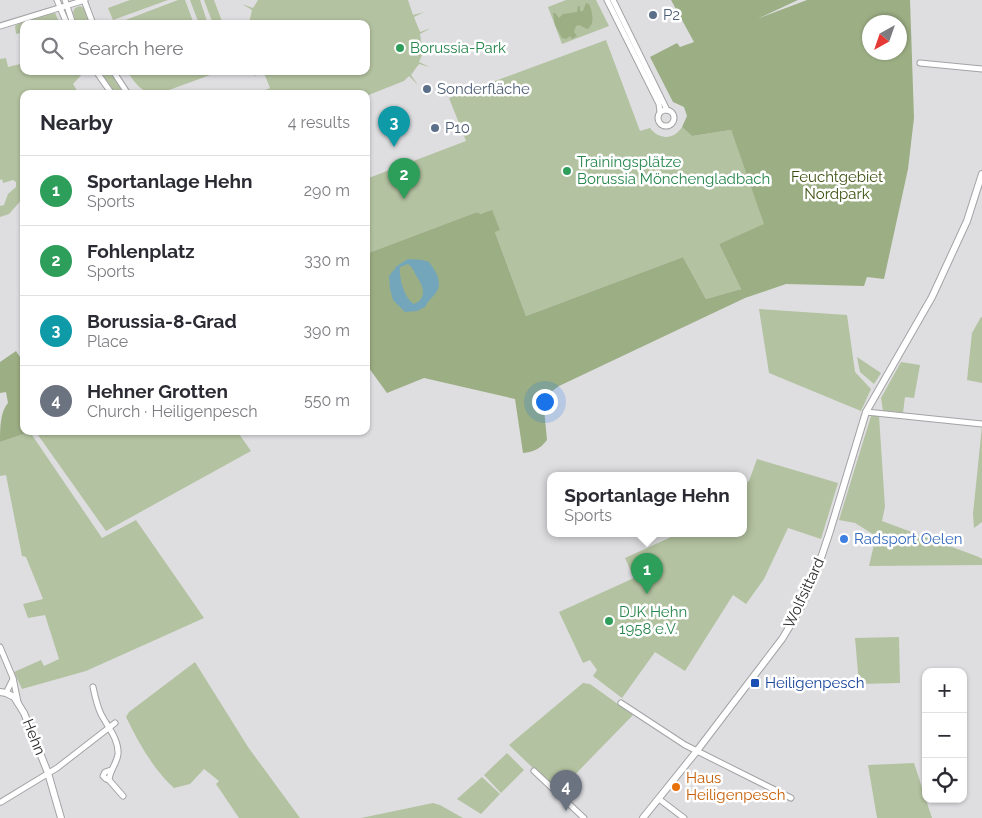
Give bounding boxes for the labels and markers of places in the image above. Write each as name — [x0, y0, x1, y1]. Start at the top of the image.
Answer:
place label: P2 — [663, 6, 680, 24]
marker: P2 — [647, 9, 659, 21]
place label: Borussia-Park — [410, 39, 506, 57]
marker: Borussia-Park — [394, 42, 406, 54]
place label: Sonderfläche — [437, 80, 530, 98]
marker: Sonderfläche — [421, 83, 433, 95]
pin: 3 — [378, 106, 410, 147]
place label: P10 — [445, 119, 470, 137]
marker: P10 — [429, 122, 441, 134]
place label: Trainingsplätze Borussia Mönchengladbach — [577, 153, 770, 188]
pin: 2 — [388, 158, 420, 199]
marker: Trainingsplätze Borussia Mönchengladbach — [561, 165, 573, 177]
place label: Radsport Oelen — [854, 530, 962, 548]
marker: Radsport Oelen — [838, 533, 850, 545]
pin: 1 — [631, 553, 663, 594]
place label: DJK Hehn 1958 e.V. — [619, 603, 687, 638]
marker: DJK Hehn 1958 e.V. — [603, 615, 615, 627]
place label: Heiligenpesch — [765, 674, 864, 692]
marker: Heiligenpesch — [749, 677, 761, 689]
place label: Haus Heiligenpesch — [686, 769, 785, 804]
pin: 4 — [550, 770, 582, 811]
marker: Haus Heiligenpesch — [670, 781, 682, 793]

